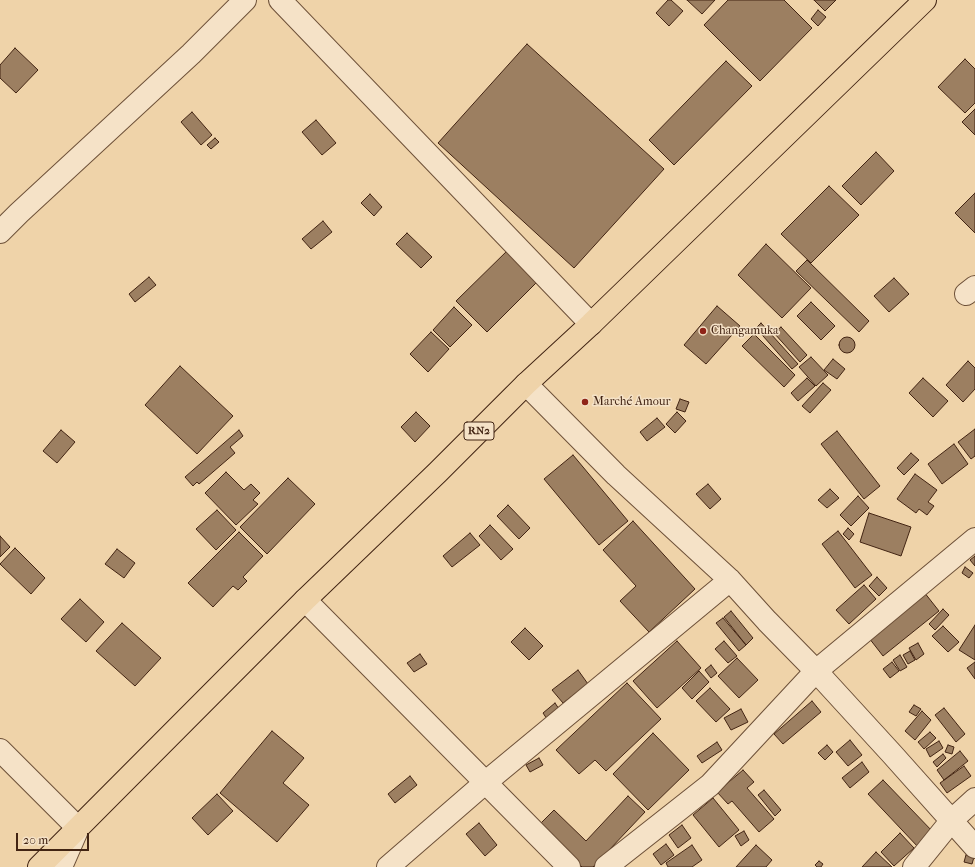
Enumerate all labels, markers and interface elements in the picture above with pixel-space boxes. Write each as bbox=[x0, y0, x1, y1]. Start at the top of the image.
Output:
place label: Changamuka bbox=[711, 324, 779, 338]
marker: Changamuka bbox=[698, 326, 708, 336]
place label: Marché Amour bbox=[593, 395, 671, 409]
marker: Marché Amour bbox=[580, 397, 590, 407]
road number: RN2 bbox=[464, 422, 494, 440]
scale bar bbox=[18, 825, 91, 851]
text: 20 m bbox=[23, 833, 48, 847]

